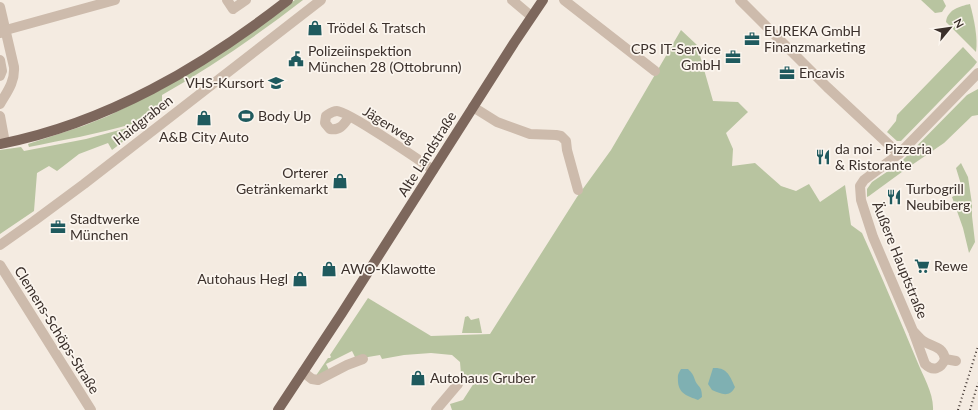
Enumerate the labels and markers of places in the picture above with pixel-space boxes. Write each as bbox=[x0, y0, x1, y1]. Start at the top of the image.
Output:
shop icon: Trödel & Tratsch bbox=[306, 19, 324, 37]
place label: Trödel & Tratsch bbox=[327, 19, 426, 36]
place label: EUREKA GmbH Finanzmarketing bbox=[764, 22, 866, 55]
office icon: EUREKA GmbH Finanzmarketing bbox=[743, 30, 761, 48]
place label: CPS IT-Service GmbH bbox=[631, 40, 721, 73]
place label: Polizeiinspektion München 28 (Ottobrunn) bbox=[308, 42, 462, 75]
office icon: CPS IT-Service GmbH bbox=[724, 48, 742, 66]
public building icon: Polizeiinspektion München 28 (Ottobrunn) bbox=[287, 50, 305, 68]
office icon: Encavis bbox=[778, 64, 796, 82]
place label: Encavis bbox=[799, 64, 845, 81]
place label: VHS-Kursort bbox=[185, 74, 264, 91]
school or university icon: VHS-Kursort bbox=[267, 74, 285, 92]
sports icon: Body Up bbox=[237, 107, 255, 125]
place label: Body Up bbox=[258, 107, 311, 124]
shop icon: A&B City Auto bbox=[195, 109, 213, 127]
place label: A&B City Auto bbox=[159, 128, 249, 145]
place label: da noi - Pizzeria & Ristorante bbox=[835, 140, 932, 173]
restaurant icon: da noi - Pizzeria & Ristorante bbox=[814, 148, 832, 166]
place label: Orterer Getränkemarkt bbox=[236, 164, 328, 197]
shop icon: Orterer Getränkemarkt bbox=[331, 172, 349, 190]
place label: Turbogrill Neubiberg bbox=[906, 180, 970, 213]
restaurant icon: Turbogrill Neubiberg bbox=[885, 188, 903, 206]
place label: Stadtwerke München bbox=[70, 210, 140, 243]
office icon: Stadtwerke München bbox=[49, 218, 67, 236]
supermarket icon: Rewe bbox=[913, 257, 931, 275]
place label: Rewe bbox=[934, 257, 968, 274]
shop icon: AWO-Klawotte bbox=[320, 260, 338, 278]
place label: AWO-Klawotte bbox=[341, 260, 436, 277]
place label: Autohaus Hegl bbox=[197, 270, 288, 287]
shop icon: Autohaus Hegl bbox=[291, 270, 309, 288]
shop icon: Autohaus Gruber bbox=[409, 369, 427, 387]
place label: Autohaus Gruber bbox=[430, 369, 536, 386]

